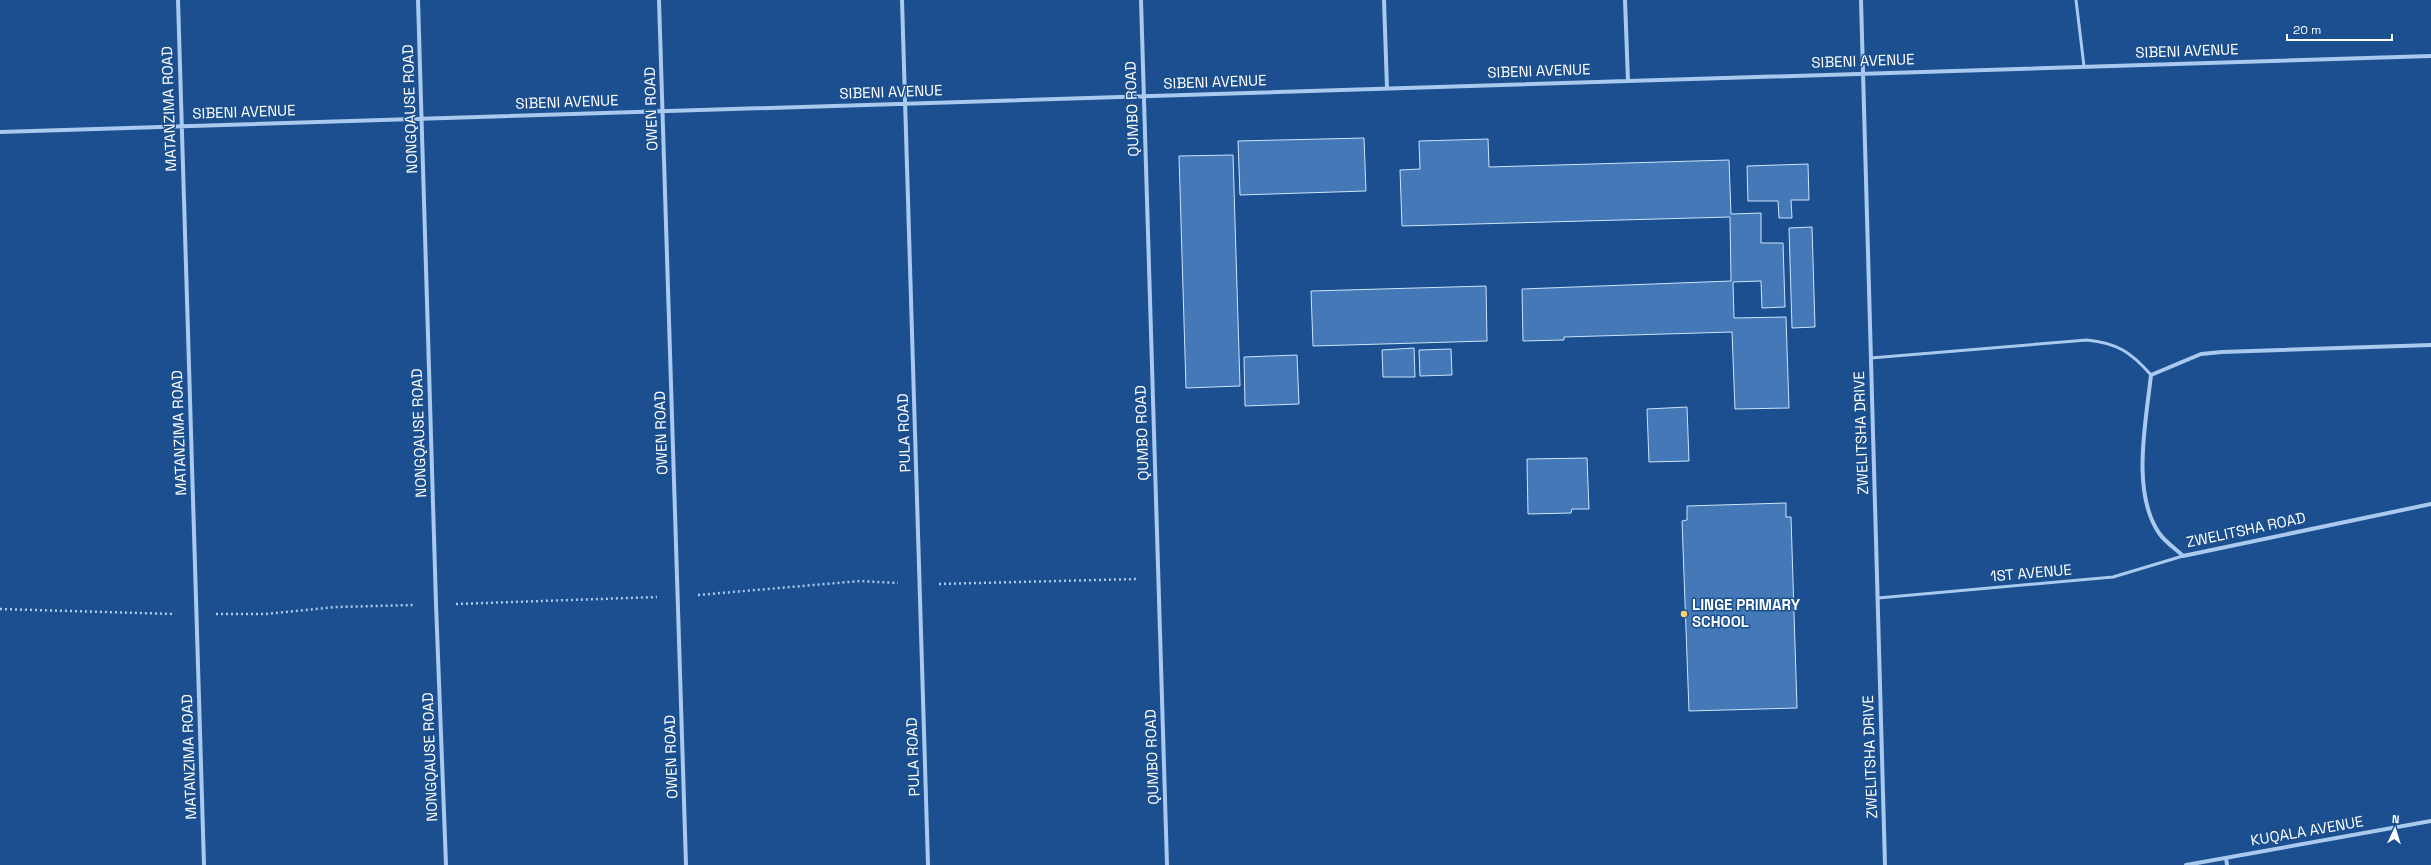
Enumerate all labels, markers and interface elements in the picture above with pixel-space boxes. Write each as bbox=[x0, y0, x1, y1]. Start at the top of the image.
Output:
scale bar bbox=[2287, 16, 2392, 42]
text: 20 m bbox=[2293, 22, 2321, 38]
street label: SIBENI AVENUE bbox=[2135, 39, 2239, 62]
street label: NONGQAUSE ROAD bbox=[398, 44, 421, 174]
street label: MATANZIMA ROAD bbox=[157, 46, 180, 172]
street label: SIBENI AVENUE bbox=[1811, 49, 1915, 72]
street label: SIBENI AVENUE bbox=[1487, 59, 1591, 82]
street label: QUMBO ROAD bbox=[1120, 61, 1143, 157]
street label: OWEN ROAD bbox=[640, 67, 661, 151]
street label: SIBENI AVENUE bbox=[1163, 70, 1267, 93]
street label: SIBENI AVENUE bbox=[839, 80, 943, 103]
street label: SIBENI AVENUE bbox=[515, 90, 619, 113]
street label: SIBENI AVENUE bbox=[192, 100, 296, 123]
street label: NONGQAUSE ROAD bbox=[407, 368, 430, 498]
street label: MATANZIMA ROAD bbox=[167, 370, 190, 496]
street label: ZWELITSHA DRIVE bbox=[1849, 371, 1872, 495]
street label: QUMBO ROAD bbox=[1130, 385, 1153, 481]
street label: OWEN ROAD bbox=[650, 391, 671, 475]
street label: PULA ROAD bbox=[893, 393, 914, 473]
street label: ZWELITSHA ROAD bbox=[2184, 508, 2307, 551]
street label: 1ST AVENUE bbox=[1989, 559, 2073, 586]
place label: LINGE PRIMARY SCHOOL bbox=[1692, 595, 1801, 631]
marker: LINGE PRIMARY SCHOOL bbox=[1679, 609, 1689, 619]
street label: NONGQAUSE ROAD bbox=[418, 692, 441, 822]
street label: MATANZIMA ROAD bbox=[177, 694, 200, 820]
street label: ZWELITSHA DRIVE bbox=[1858, 695, 1881, 819]
street label: QUMBO ROAD bbox=[1140, 709, 1163, 805]
street label: OWEN ROAD bbox=[660, 715, 681, 799]
street label: PULA ROAD bbox=[902, 717, 923, 797]
north arrow bbox=[2375, 809, 2415, 849]
street label: KUQALA AVENUE bbox=[2249, 811, 2365, 850]
text: N bbox=[2392, 812, 2400, 826]

